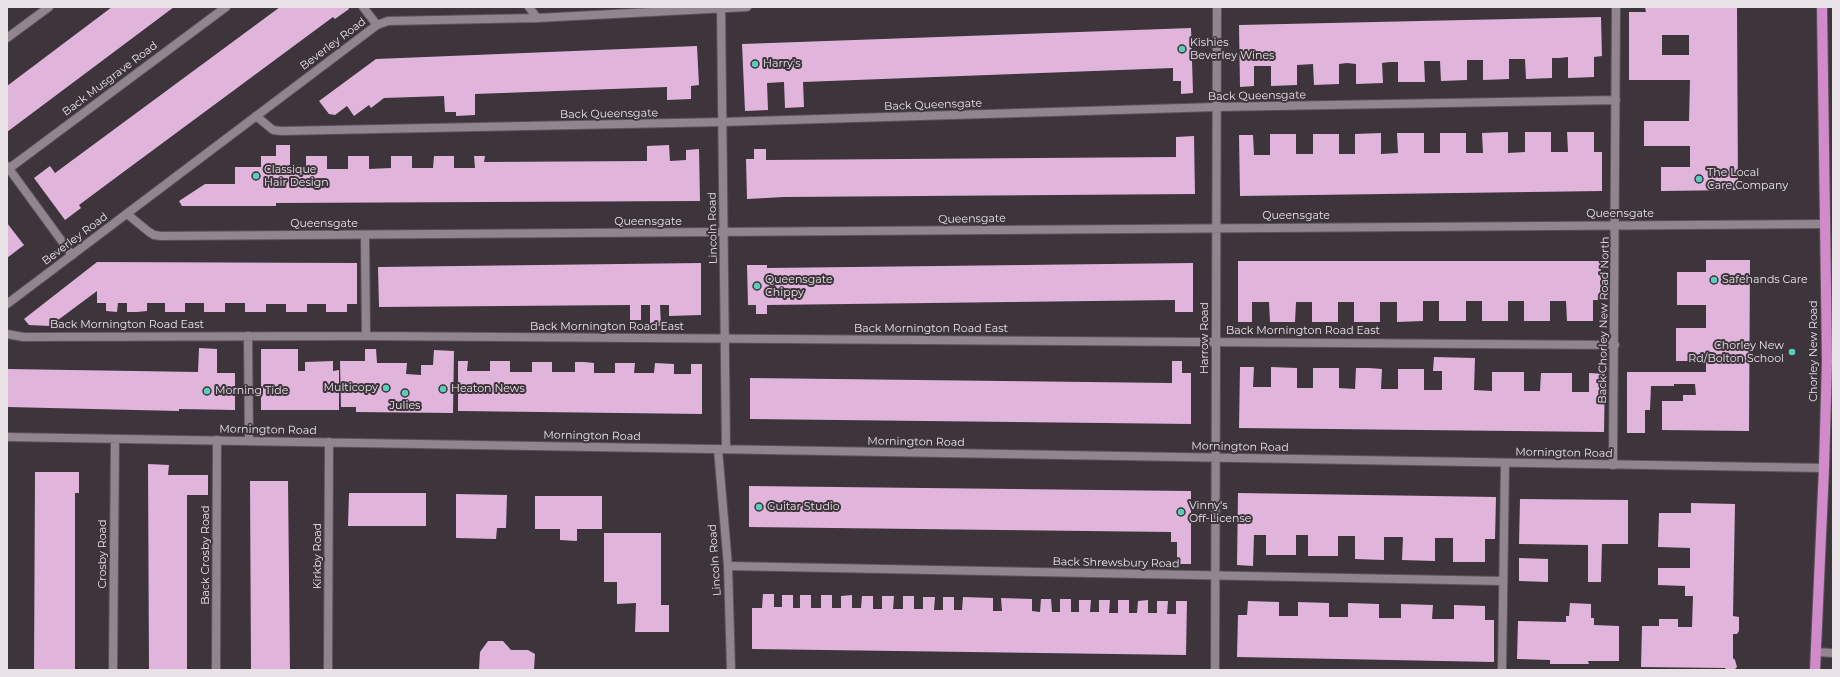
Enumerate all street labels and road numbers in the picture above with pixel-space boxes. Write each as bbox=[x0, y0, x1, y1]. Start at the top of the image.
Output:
street label: Beverley Road bbox=[298, 15, 368, 73]
street label: Back Musgrave Road bbox=[60, 39, 160, 119]
street label: Back Queensgate bbox=[1208, 89, 1306, 103]
street label: Back Queensgate bbox=[884, 97, 982, 113]
street label: Back Queensgate bbox=[560, 107, 658, 121]
street label: Lincoln Road bbox=[706, 192, 720, 264]
street label: Queensgate bbox=[1586, 207, 1654, 221]
street label: Queensgate bbox=[1262, 209, 1330, 223]
street label: Beverley Road bbox=[40, 210, 110, 268]
street label: Queensgate bbox=[938, 212, 1006, 226]
street label: Queensgate bbox=[614, 215, 682, 229]
street label: Queensgate bbox=[290, 217, 358, 231]
street label: Back Chorley New Road North bbox=[1596, 236, 1612, 404]
street label: Chorley New Road bbox=[1807, 300, 1821, 402]
street label: Harrow Road bbox=[1198, 302, 1212, 374]
street label: Back Mornington Road East bbox=[50, 318, 204, 332]
street label: Back Mornington Road East bbox=[530, 320, 684, 334]
street label: Back Mornington Road East bbox=[854, 322, 1008, 336]
street label: Back Mornington Road East bbox=[1226, 324, 1380, 338]
street label: Mornington Road bbox=[219, 423, 317, 437]
street label: Mornington Road bbox=[543, 429, 641, 443]
street label: Mornington Road bbox=[867, 435, 965, 449]
street label: Mornington Road bbox=[1191, 440, 1289, 454]
street label: Mornington Road bbox=[1515, 446, 1613, 460]
street label: Back Crosby Road bbox=[199, 505, 213, 605]
street label: Crosby Road bbox=[96, 519, 110, 589]
street label: Kirkby Road bbox=[311, 523, 325, 589]
street label: Lincoln Road bbox=[706, 524, 724, 596]
street label: Back Shrewsbury Road bbox=[1052, 555, 1180, 571]

